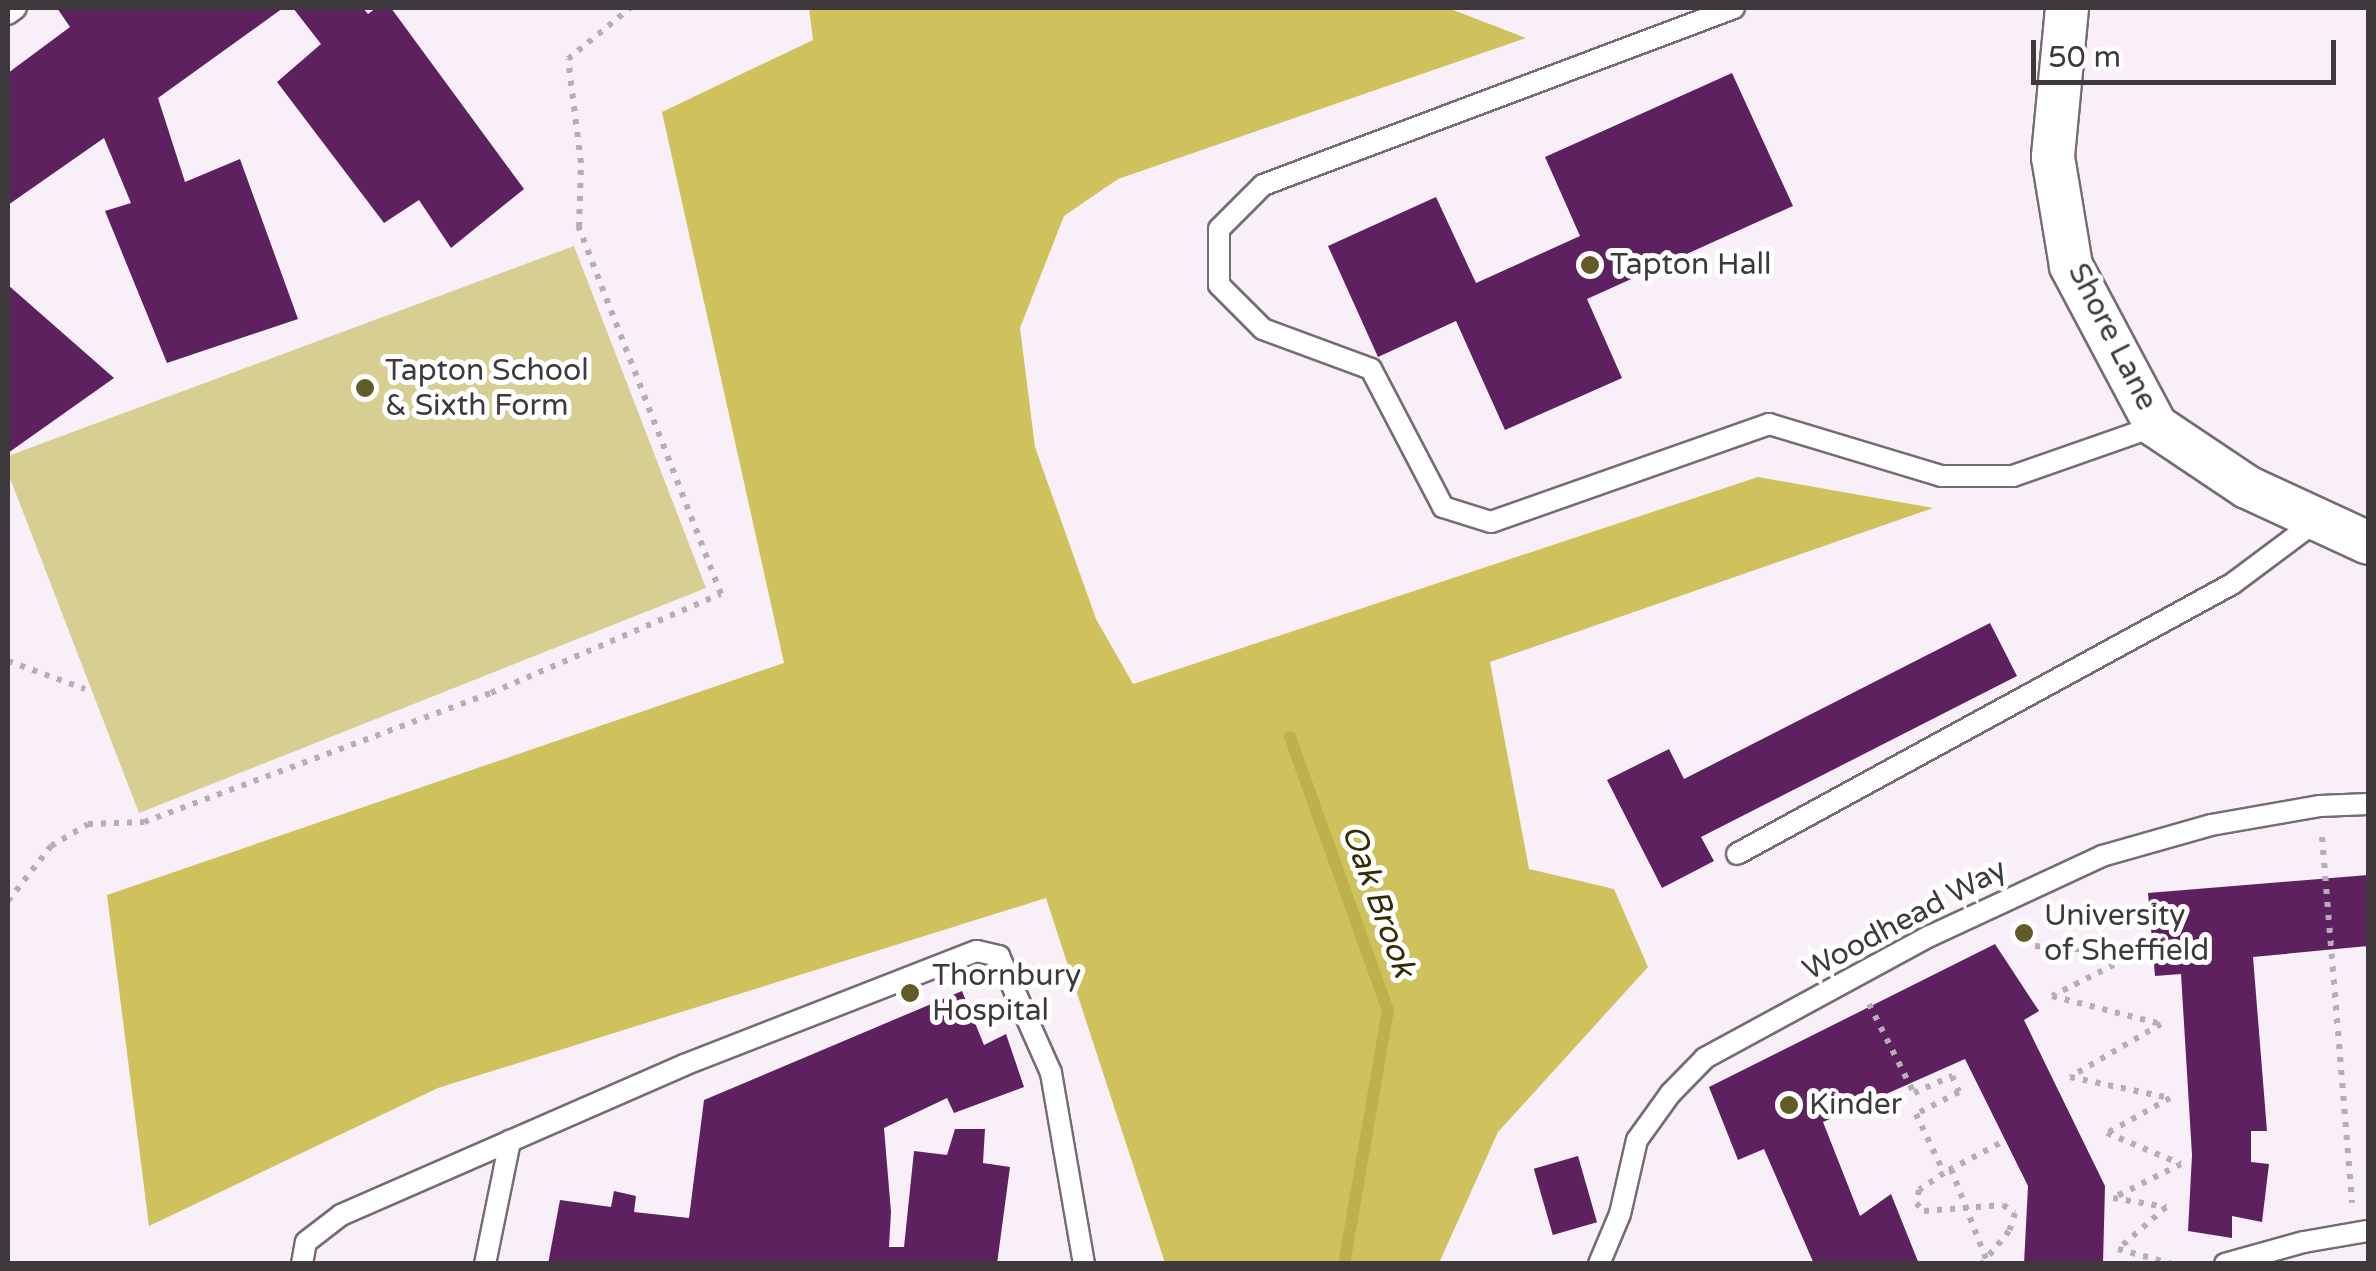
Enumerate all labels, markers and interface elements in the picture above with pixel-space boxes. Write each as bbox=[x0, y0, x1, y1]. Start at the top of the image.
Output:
scale bar bbox=[2036, 20, 2341, 82]
text: 50 m bbox=[2048, 39, 2121, 76]
place label: Tapton Hall bbox=[1610, 247, 1772, 283]
marker: Tapton Hall bbox=[1579, 254, 1601, 276]
street label: Shore Lane bbox=[2060, 258, 2164, 416]
place label: Tapton School & Sixth Form bbox=[385, 353, 589, 424]
marker: Tapton School & Sixth Form bbox=[354, 377, 376, 399]
water label: Oak Brook bbox=[1333, 819, 1423, 983]
street label: Woodhead Way bbox=[1797, 851, 2013, 989]
place label: University of Sheffield bbox=[2044, 898, 2209, 968]
marker: University of Sheffield bbox=[2013, 922, 2035, 944]
place label: Thornbury Hospital bbox=[932, 958, 1081, 1028]
marker: Thornbury Hospital bbox=[897, 980, 923, 1006]
place label: Kinder bbox=[1809, 1087, 1902, 1123]
marker: Kinder bbox=[1778, 1094, 1800, 1116]

